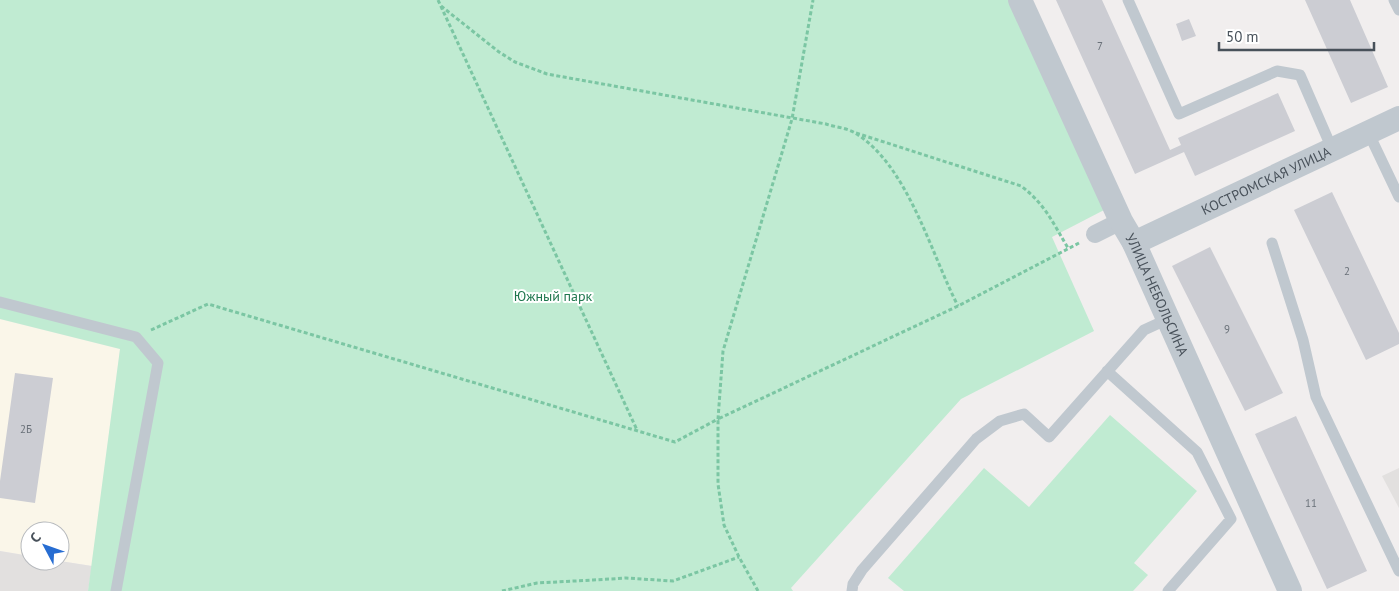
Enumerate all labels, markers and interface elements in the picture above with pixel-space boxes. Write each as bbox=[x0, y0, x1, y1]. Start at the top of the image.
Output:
scale bar bbox=[1219, 20, 1374, 52]
text: 50 m bbox=[1226, 27, 1259, 46]
house number: 7 bbox=[1097, 39, 1103, 53]
street label: КОСТРОМСКАЯ УЛИЦА bbox=[1198, 142, 1334, 219]
street label: УЛИЦА НЕБОЛЬСИНА bbox=[1121, 230, 1193, 359]
house number: 2 bbox=[1344, 264, 1350, 278]
park label: Южный парк bbox=[514, 287, 593, 305]
house number: 9 bbox=[1224, 322, 1230, 336]
house number: 2Б bbox=[20, 422, 32, 436]
house number: 11 bbox=[1305, 496, 1317, 510]
north arrow bbox=[20, 521, 70, 571]
text: С bbox=[26, 528, 45, 546]

